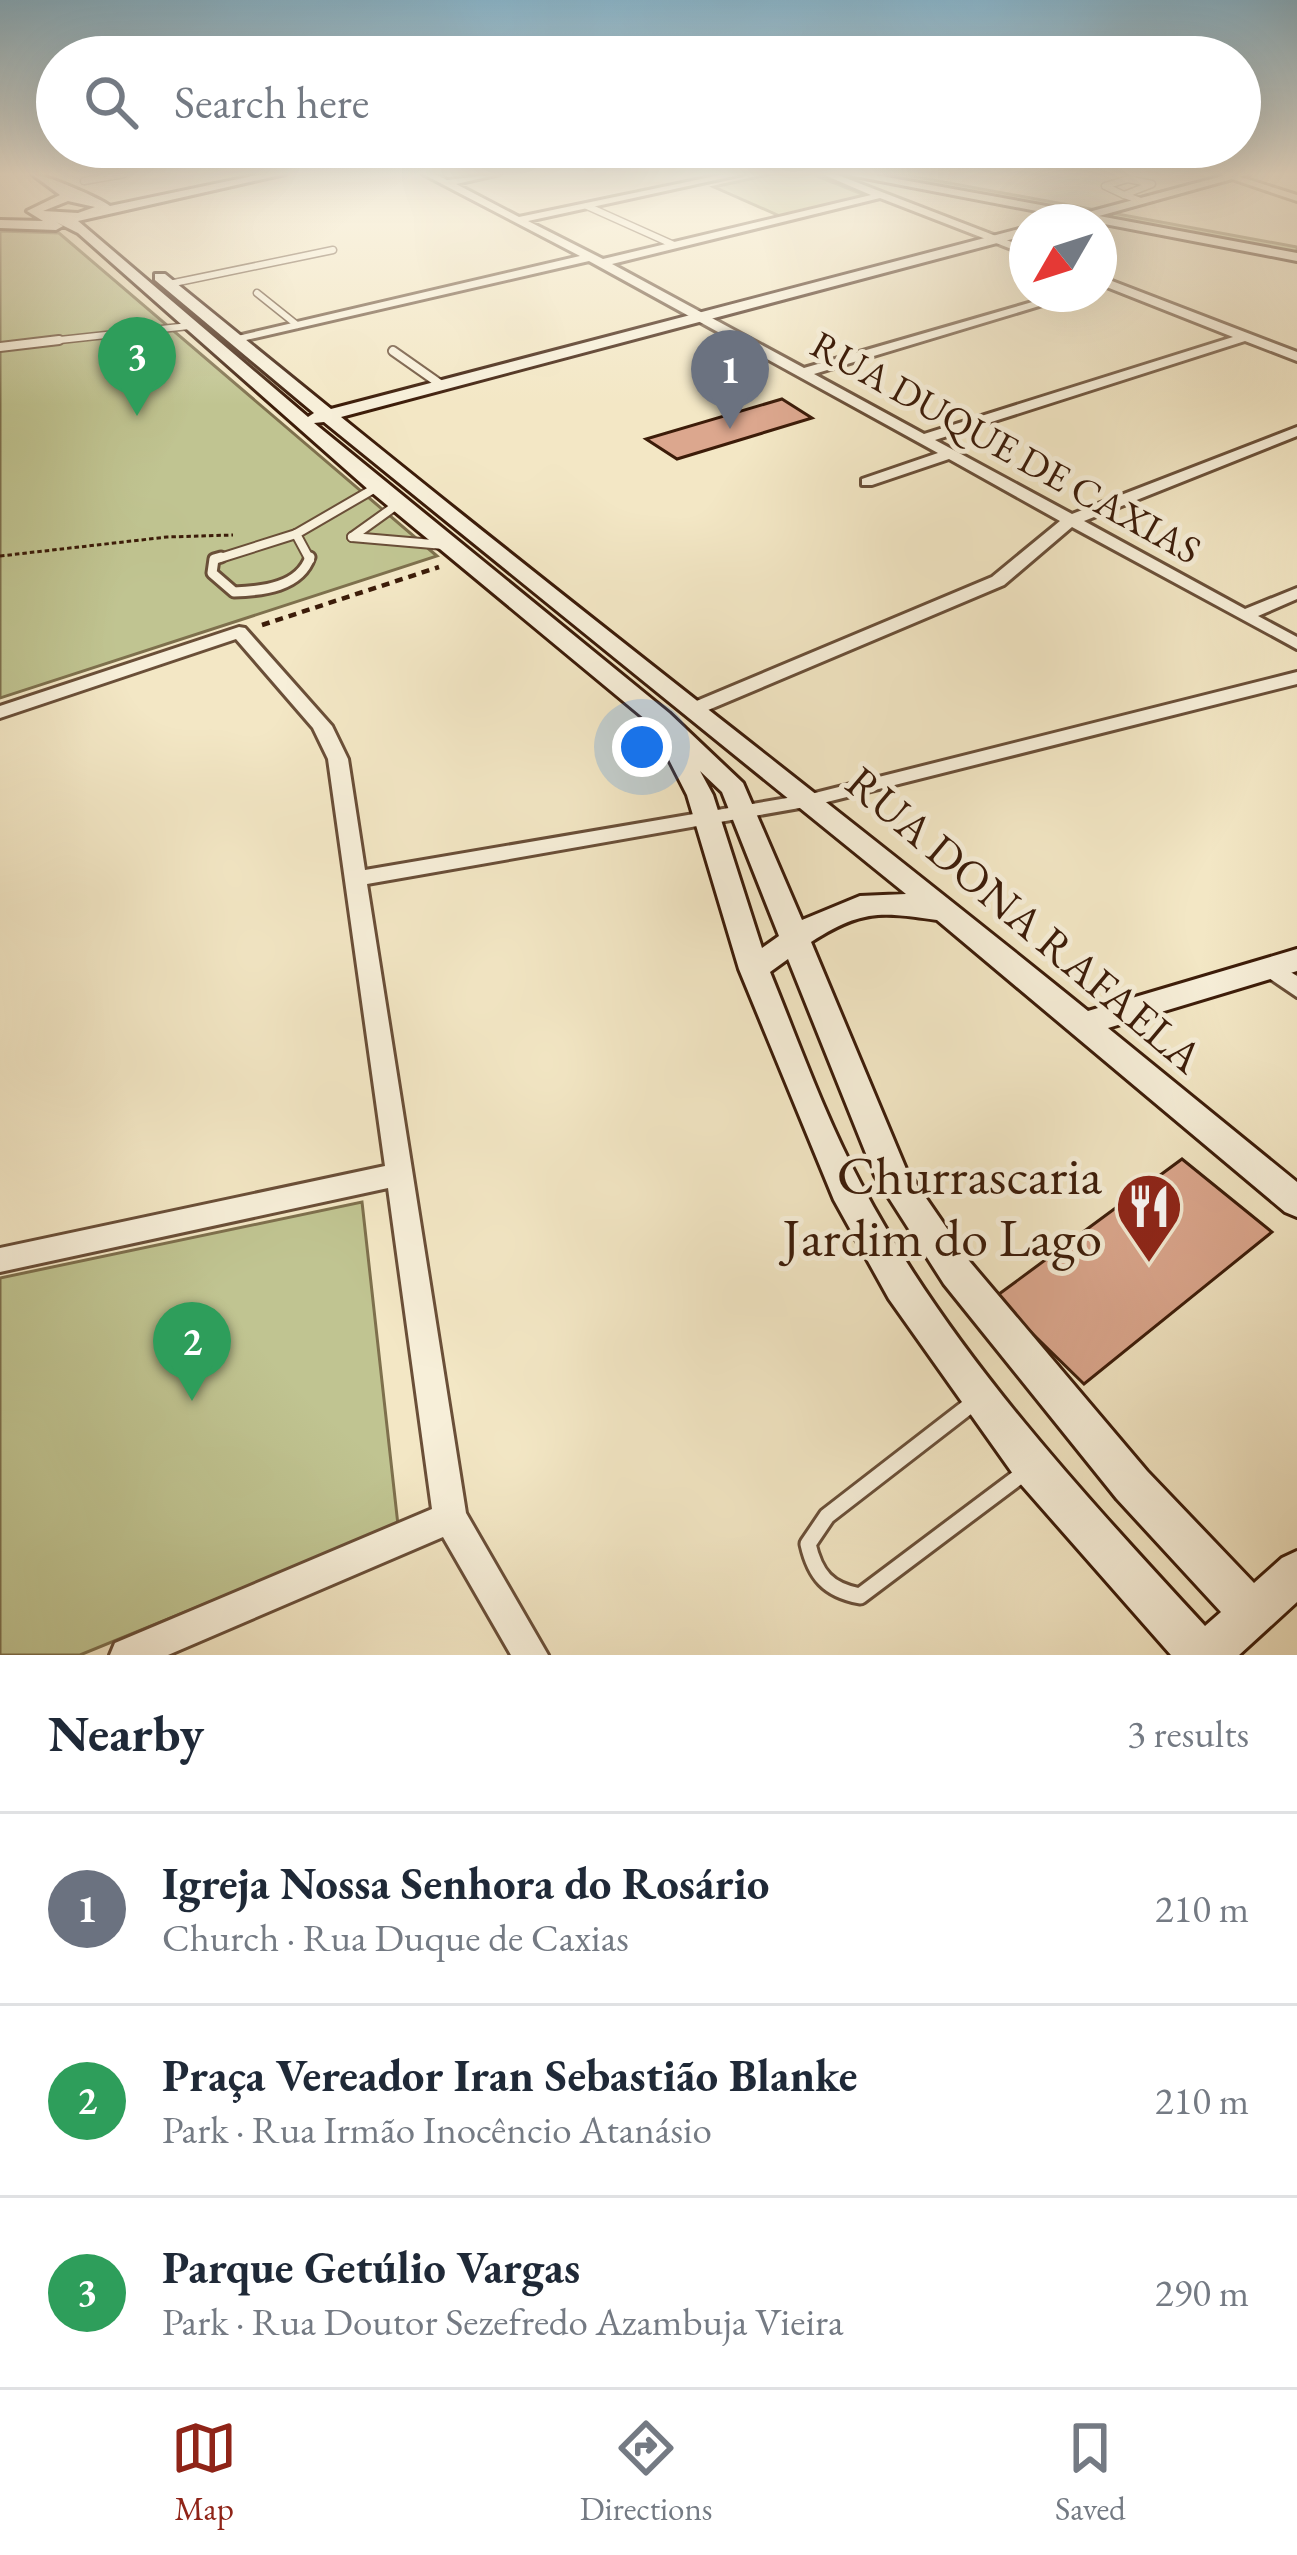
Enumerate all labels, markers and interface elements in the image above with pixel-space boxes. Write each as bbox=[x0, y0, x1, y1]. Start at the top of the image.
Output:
search box bbox=[36, 36, 1261, 168]
icon: search bbox=[78, 69, 144, 135]
text: Search here bbox=[174, 73, 369, 131]
north arrow bbox=[1009, 204, 1117, 312]
pin: 3 bbox=[98, 317, 176, 416]
street label: RUA DUQUE DE CAXIAS bbox=[802, 319, 1210, 575]
pin: 1 bbox=[691, 330, 769, 429]
your location bbox=[612, 717, 672, 777]
street label: RUA DONA RAFAELA bbox=[835, 753, 1216, 1086]
place label: Churrascaria Jardim do Lago bbox=[779, 1140, 1102, 1272]
restaurant icon: Churrascaria Jardim do Lago bbox=[1114, 1171, 1184, 1265]
pin: 2 bbox=[153, 1302, 231, 1401]
text: Nearby bbox=[48, 1700, 204, 1766]
text: 3 results bbox=[1127, 1708, 1249, 1759]
text: Igreja Nossa Senhora do Rosário bbox=[162, 1854, 769, 1912]
text: 1 bbox=[77, 1883, 97, 1934]
text: 210 m bbox=[1155, 1883, 1249, 1934]
text: Church · Rua Duque de Caxias bbox=[162, 1912, 629, 1963]
text: Praça Vereador Iran Sebastião Blanke bbox=[162, 2046, 858, 2104]
text: 2 bbox=[77, 2075, 97, 2126]
text: 210 m bbox=[1155, 2075, 1249, 2126]
text: Park · Rua Irmão Inocêncio Atanásio bbox=[162, 2104, 712, 2155]
text: Parque Getúlio Vargas bbox=[162, 2238, 580, 2296]
text: 3 bbox=[77, 2267, 97, 2318]
text: 290 m bbox=[1155, 2267, 1249, 2318]
text: Park · Rua Doutor Sezefredo Azambuja Vieira bbox=[162, 2296, 844, 2347]
tab: Map bbox=[171, 2415, 237, 2530]
tab: Directions bbox=[580, 2415, 713, 2530]
tab: Saved bbox=[1055, 2415, 1126, 2530]

